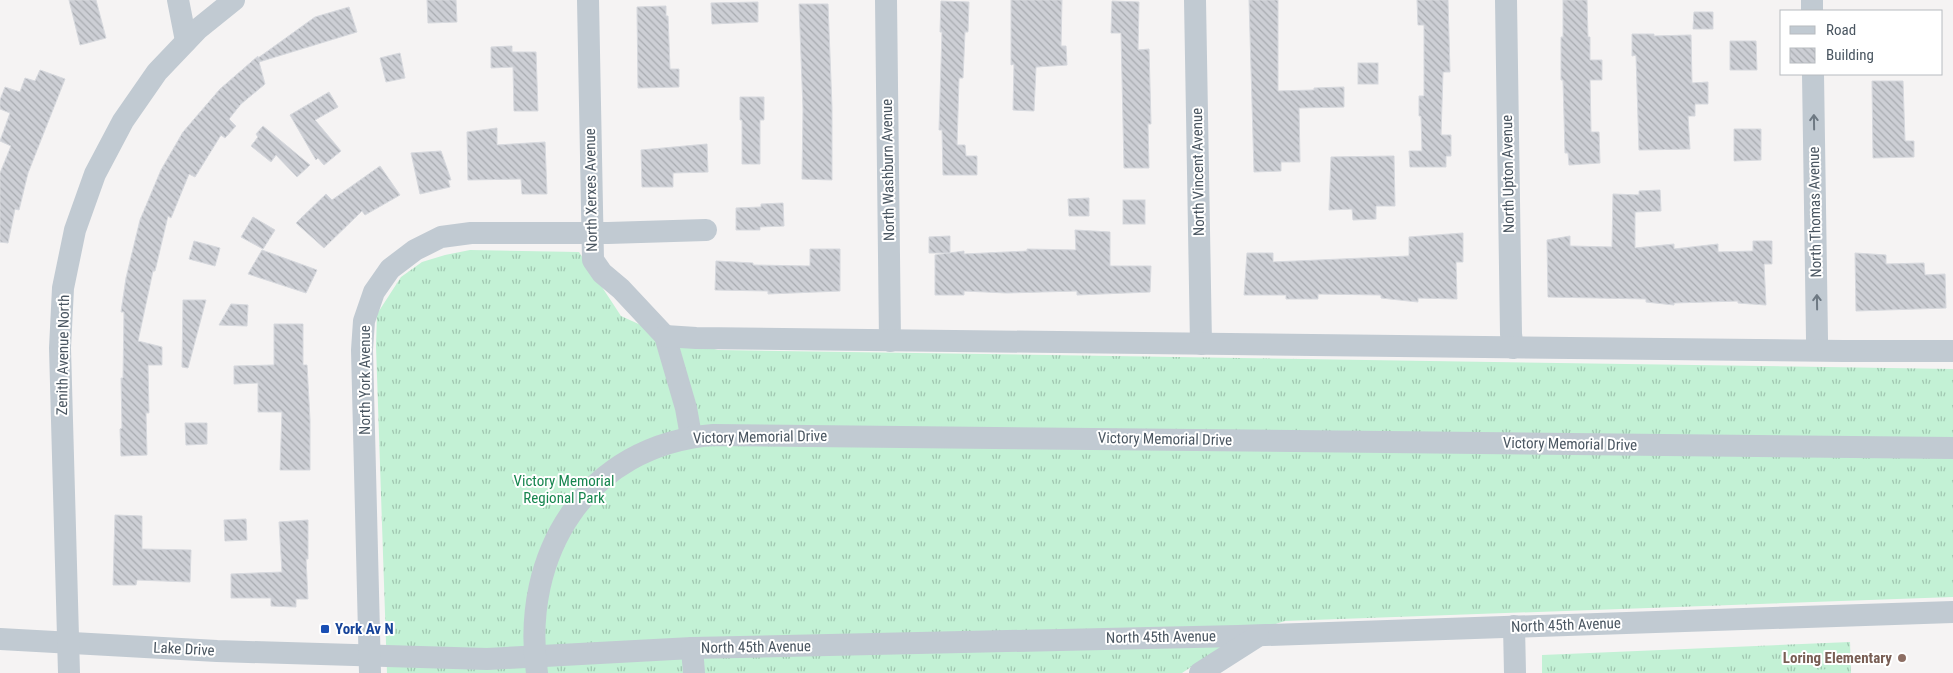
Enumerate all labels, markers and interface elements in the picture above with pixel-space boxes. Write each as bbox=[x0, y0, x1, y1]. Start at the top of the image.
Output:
legend bbox=[1780, 10, 1943, 75]
text: Road bbox=[1826, 21, 1856, 39]
text: Building bbox=[1826, 46, 1874, 64]
street label: North Washburn Avenue bbox=[878, 99, 898, 241]
street label: North Vincent Avenue bbox=[1188, 108, 1208, 236]
one-way arrow bbox=[1809, 114, 1819, 130]
street label: North Upton Avenue bbox=[1498, 115, 1518, 233]
street label: North Xerxes Avenue bbox=[581, 128, 601, 252]
street label: North Thomas Avenue bbox=[1805, 146, 1825, 278]
one-way arrow bbox=[1812, 294, 1822, 310]
street label: Zenith Avenue North bbox=[53, 295, 73, 415]
street label: North York Avenue bbox=[356, 325, 374, 435]
street label: Victory Memorial Drive bbox=[693, 427, 827, 447]
street label: Victory Memorial Drive bbox=[1098, 429, 1232, 449]
street label: Victory Memorial Drive bbox=[1503, 434, 1637, 454]
park label: Victory Memorial Regional Park bbox=[514, 472, 614, 507]
street label: North 45th Avenue bbox=[1511, 614, 1621, 636]
place label: York Av N bbox=[335, 620, 394, 638]
marker: York Av N bbox=[319, 623, 331, 635]
street label: North 45th Avenue bbox=[1106, 627, 1216, 647]
street label: North 45th Avenue bbox=[701, 637, 811, 657]
street label: Lake Drive bbox=[153, 638, 215, 660]
place label: Loring Elementary bbox=[1783, 649, 1892, 667]
marker: Loring Elementary bbox=[1896, 652, 1908, 664]

